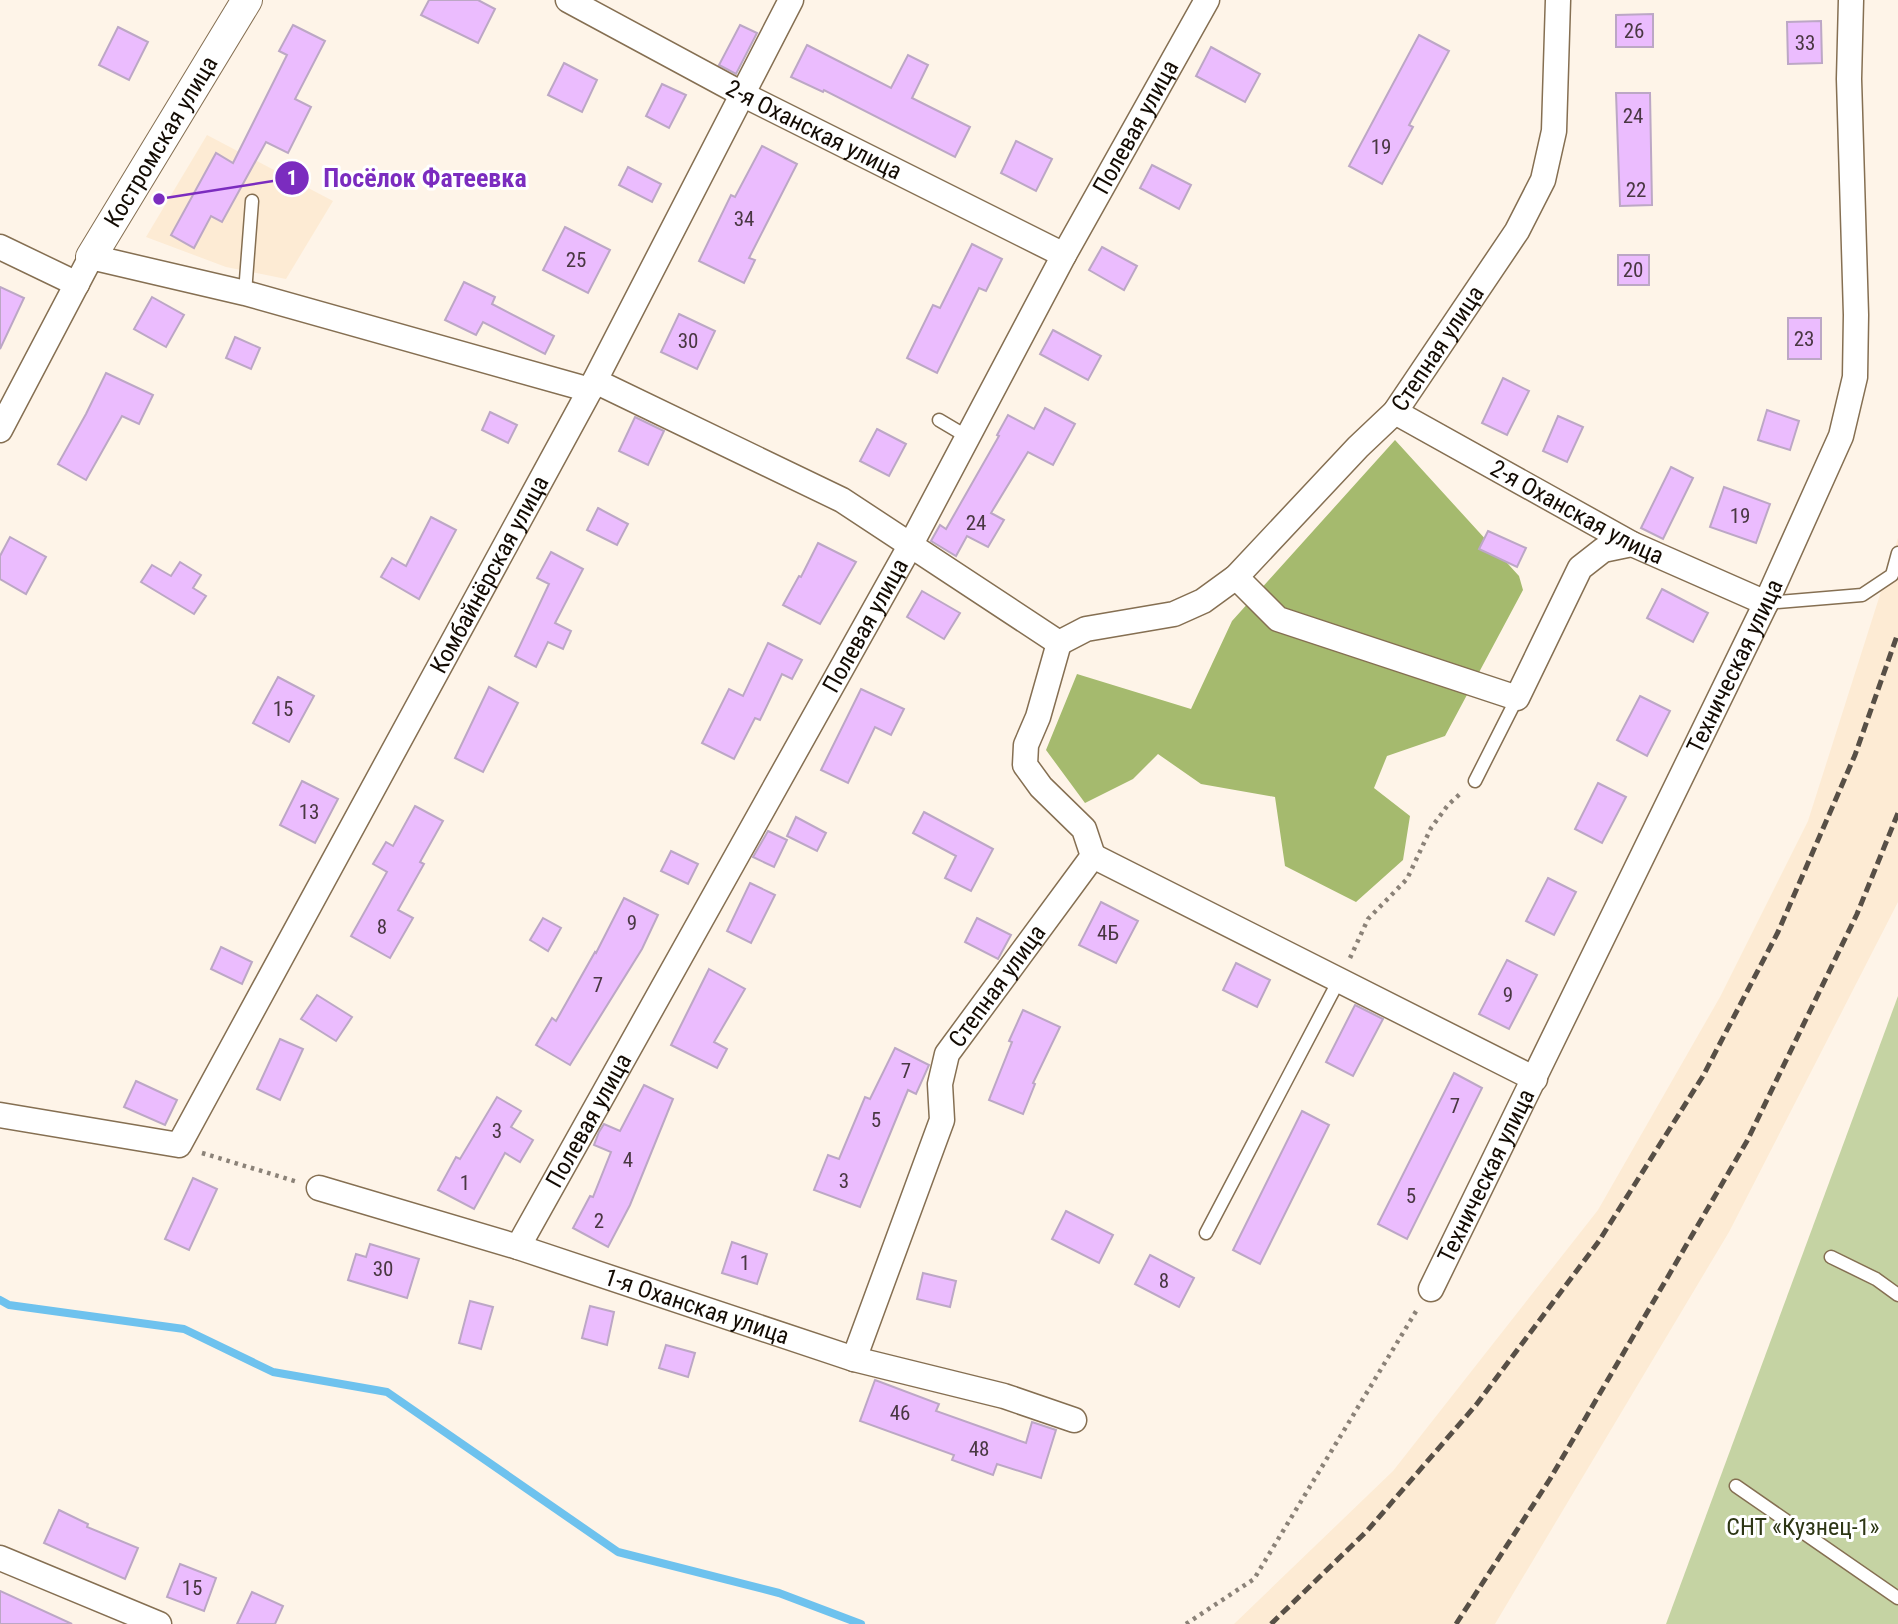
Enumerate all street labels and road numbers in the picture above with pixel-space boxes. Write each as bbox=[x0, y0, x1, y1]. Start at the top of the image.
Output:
street label: Костромская улица bbox=[98, 51, 224, 232]
street label: Полевая улица bbox=[1087, 55, 1184, 199]
street label: 2-я Оханская улица bbox=[721, 74, 906, 186]
street label: Степная улица bbox=[1386, 281, 1490, 417]
street label: 2-я Оханская улица bbox=[1486, 454, 1668, 570]
street label: Комбайнёрская улица bbox=[424, 471, 555, 678]
street label: Полевая улица bbox=[817, 554, 914, 697]
street label: Техническая улица bbox=[1681, 575, 1789, 758]
street label: Степная улица bbox=[943, 919, 1051, 1053]
street label: Полевая улица bbox=[540, 1049, 637, 1192]
street label: Техническая улица bbox=[1432, 1084, 1540, 1267]
street label: 1-я Оханская улица bbox=[601, 1263, 793, 1350]

